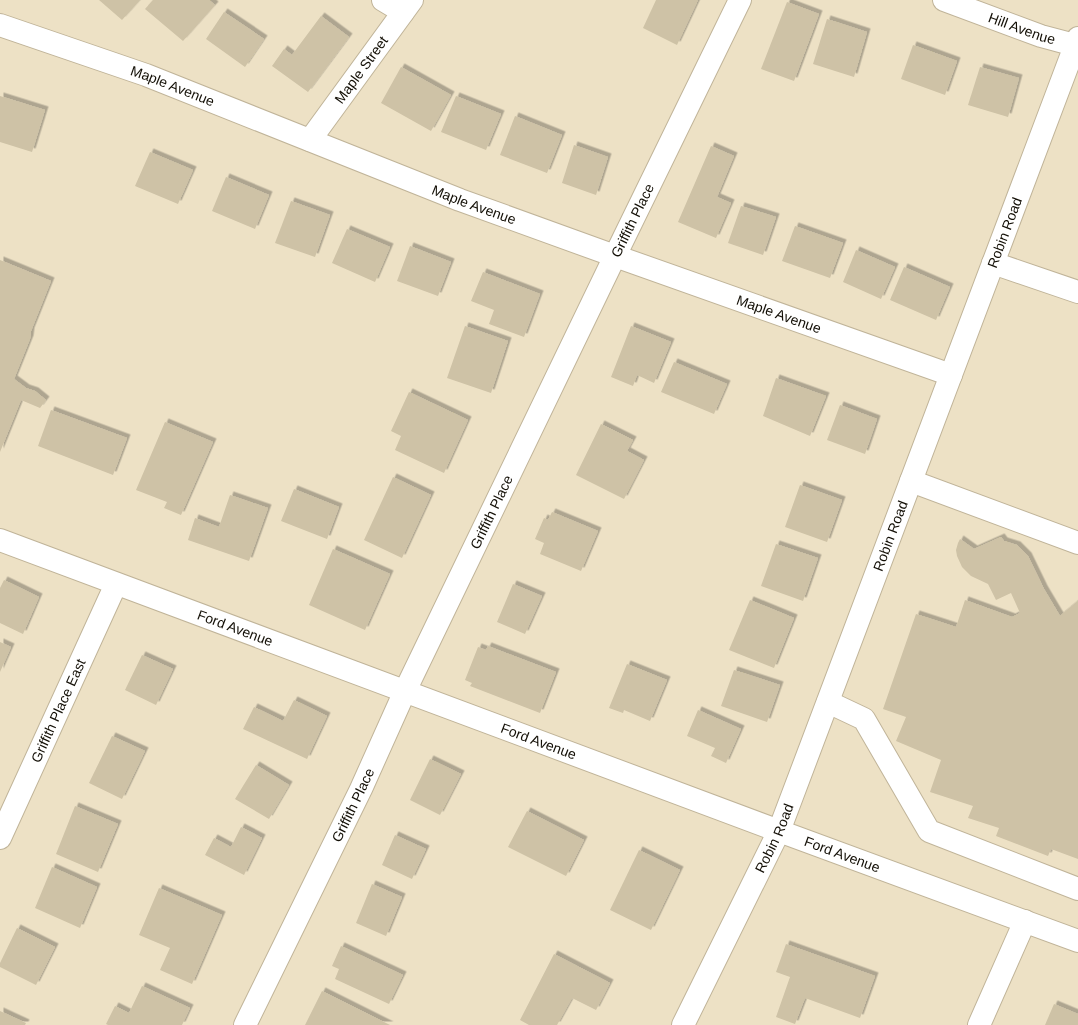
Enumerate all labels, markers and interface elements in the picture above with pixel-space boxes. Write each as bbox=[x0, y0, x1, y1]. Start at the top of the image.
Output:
street label: Hill Avenue bbox=[986, 9, 1057, 48]
street label: Maple Street bbox=[331, 33, 391, 107]
street label: Maple Avenue bbox=[129, 62, 217, 109]
street label: Griffith Place bbox=[608, 181, 657, 260]
street label: Maple Avenue bbox=[430, 182, 518, 228]
street label: Robin Road bbox=[984, 195, 1025, 270]
street label: Maple Avenue bbox=[735, 292, 824, 336]
street label: Griffith Place bbox=[467, 472, 516, 552]
street label: Robin Road bbox=[870, 498, 911, 573]
street label: Ford Avenue bbox=[195, 606, 275, 649]
street label: Griffith Place East bbox=[28, 656, 89, 765]
street label: Ford Avenue bbox=[499, 720, 579, 763]
street label: Griffith Place bbox=[328, 765, 377, 845]
street label: Robin Road bbox=[752, 801, 797, 875]
street label: Ford Avenue bbox=[802, 833, 882, 876]

